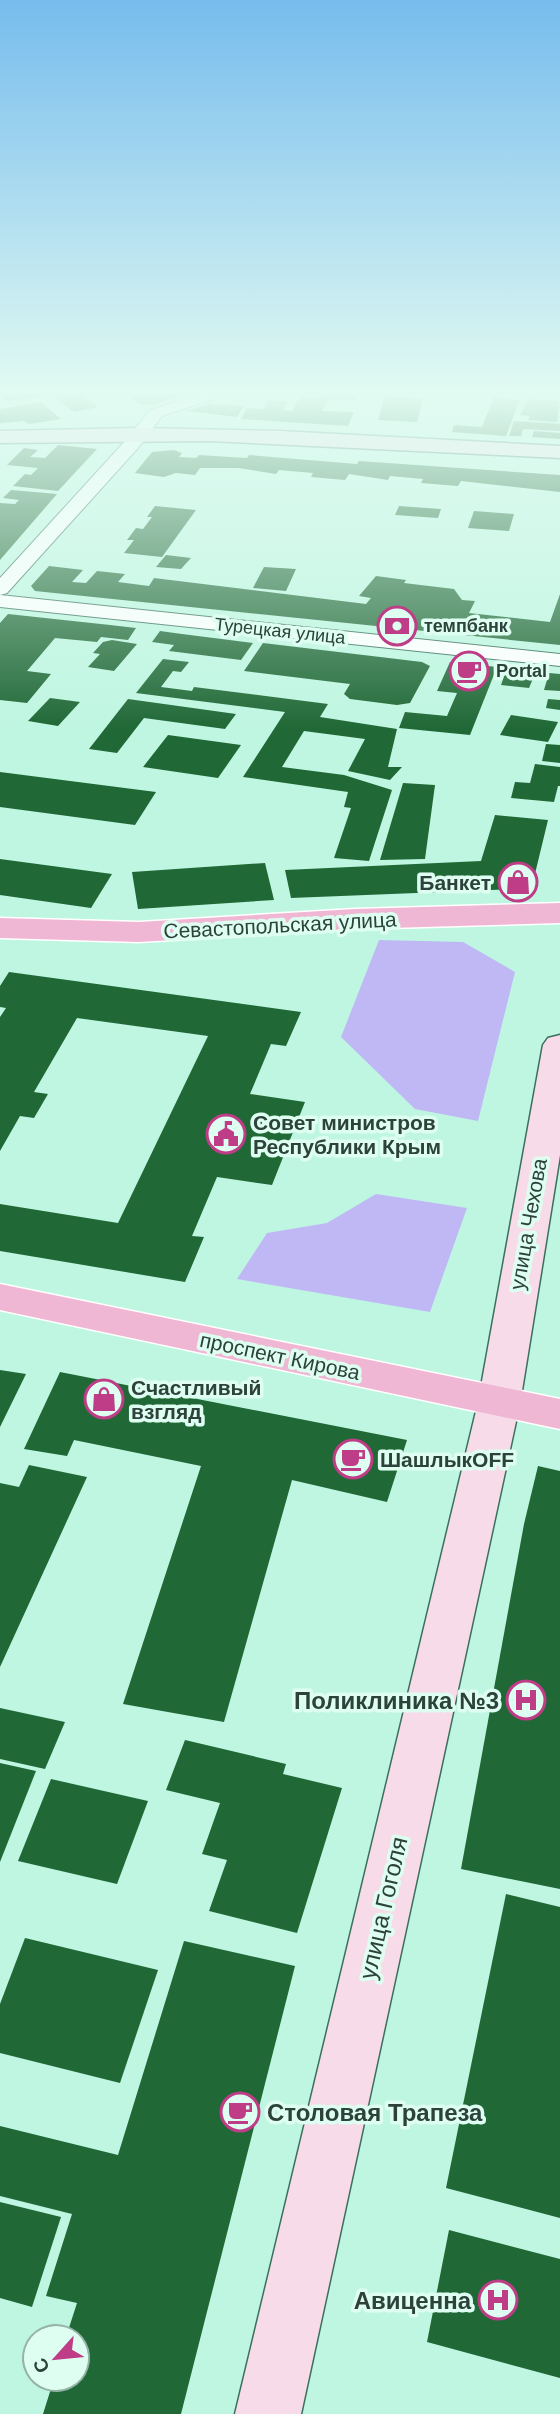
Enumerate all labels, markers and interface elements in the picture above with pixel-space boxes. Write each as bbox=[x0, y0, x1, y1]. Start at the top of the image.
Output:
bank icon: темпбанк bbox=[376, 605, 418, 647]
street label: Турецкая улица bbox=[214, 614, 347, 648]
place label: темпбанк bbox=[424, 616, 509, 636]
cafe icon: Portal bbox=[448, 650, 490, 692]
place label: Portal bbox=[496, 661, 547, 681]
shop icon: Банкет bbox=[497, 861, 539, 903]
place label: Банкет bbox=[419, 871, 491, 894]
street label: Севастопольская улица bbox=[163, 907, 398, 943]
place label: Совет министров Республики Крым bbox=[253, 1111, 441, 1158]
public building icon: Совет министров Республики Крым bbox=[205, 1113, 247, 1155]
street label: улица Чехова bbox=[505, 1156, 551, 1292]
street label: проспект Кирова bbox=[198, 1328, 362, 1384]
place label: Счастливый взгляд bbox=[131, 1376, 261, 1423]
shop icon: Счастливый взгляд bbox=[83, 1378, 125, 1420]
cafe icon: ШашлыкOFF bbox=[332, 1438, 374, 1480]
place label: ШашлыкOFF bbox=[380, 1448, 514, 1471]
hospital icon: Поликлиника №3 bbox=[505, 1679, 547, 1721]
place label: Поликлиника №3 bbox=[294, 1687, 499, 1714]
street label: улица Гоголя bbox=[353, 1834, 413, 1982]
cafe icon: Столовая Трапеза bbox=[219, 2091, 261, 2133]
place label: Столовая Трапеза bbox=[267, 2099, 483, 2126]
hospital icon: Авиценна bbox=[477, 2279, 519, 2321]
place label: Авиценна bbox=[354, 2287, 472, 2314]
north arrow bbox=[21, 2323, 91, 2393]
text: С bbox=[29, 2354, 54, 2376]

